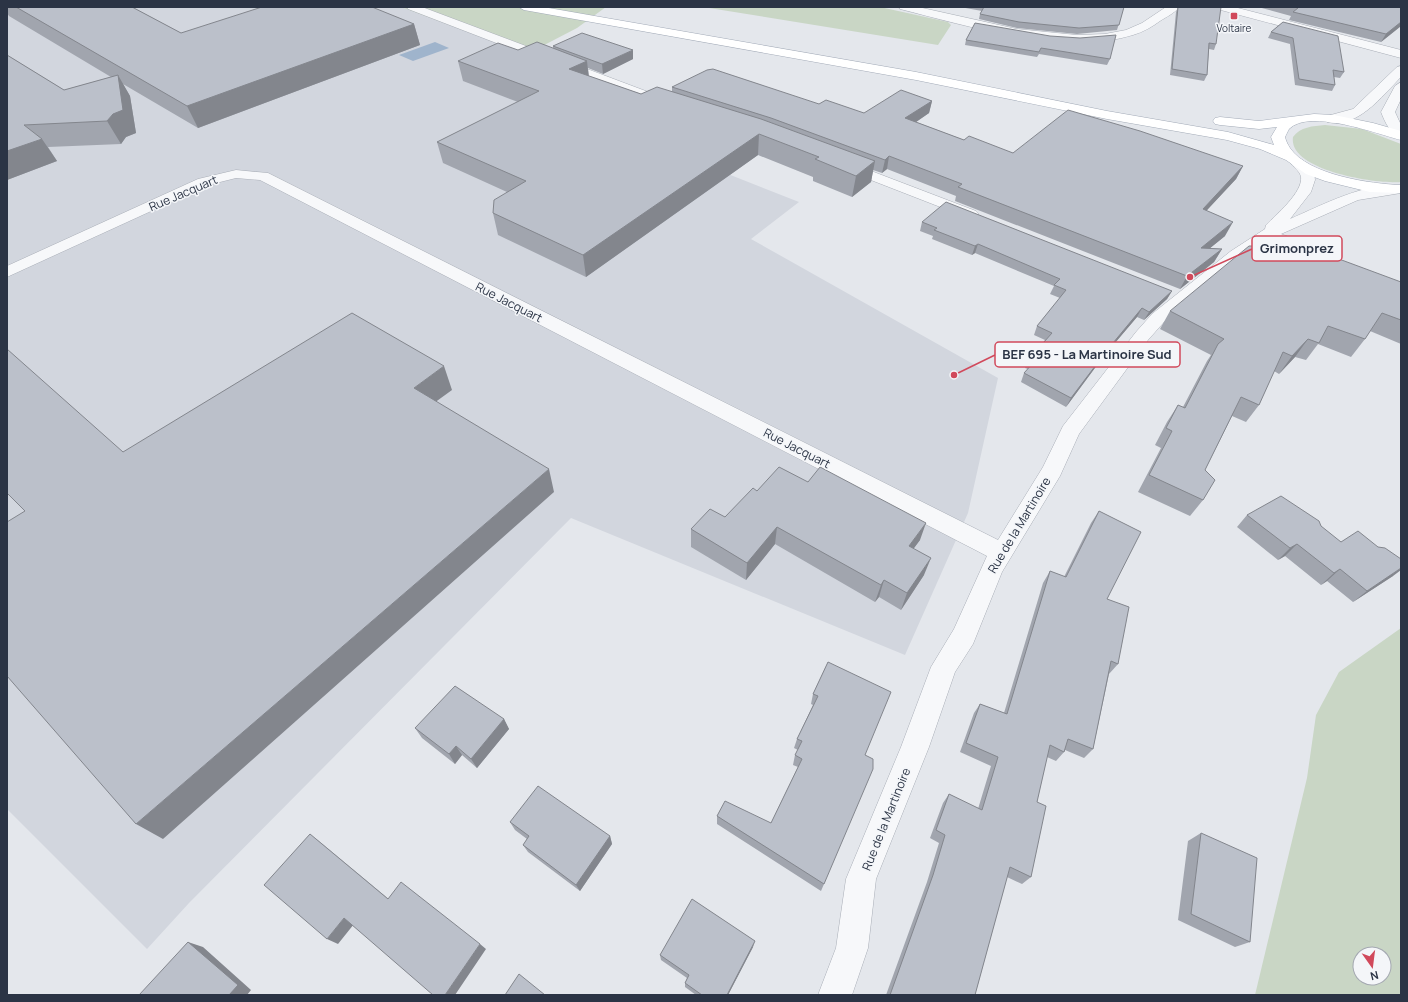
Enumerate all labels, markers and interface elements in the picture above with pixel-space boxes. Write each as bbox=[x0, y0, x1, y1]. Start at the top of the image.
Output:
marker: Voltaire bbox=[1229, 11, 1239, 21]
place label: Voltaire bbox=[1217, 21, 1252, 35]
street label: Rue Jacquart bbox=[146, 171, 220, 215]
callout: Grimonprez bbox=[1252, 236, 1342, 261]
text: Grimonprez bbox=[1260, 239, 1334, 257]
street label: Rue Jacquart bbox=[473, 278, 546, 326]
callout: BEF 695 - La Martinoire Sud bbox=[995, 342, 1180, 367]
text: BEF 695 - La Martinoire Sud bbox=[1002, 345, 1172, 363]
street label: Rue Jacquart bbox=[761, 424, 834, 472]
street label: Rue de la Martinoire bbox=[984, 474, 1054, 576]
street label: Rue de la Martinoire bbox=[858, 765, 914, 873]
north arrow bbox=[1352, 946, 1392, 986]
text: N bbox=[1369, 968, 1380, 984]

